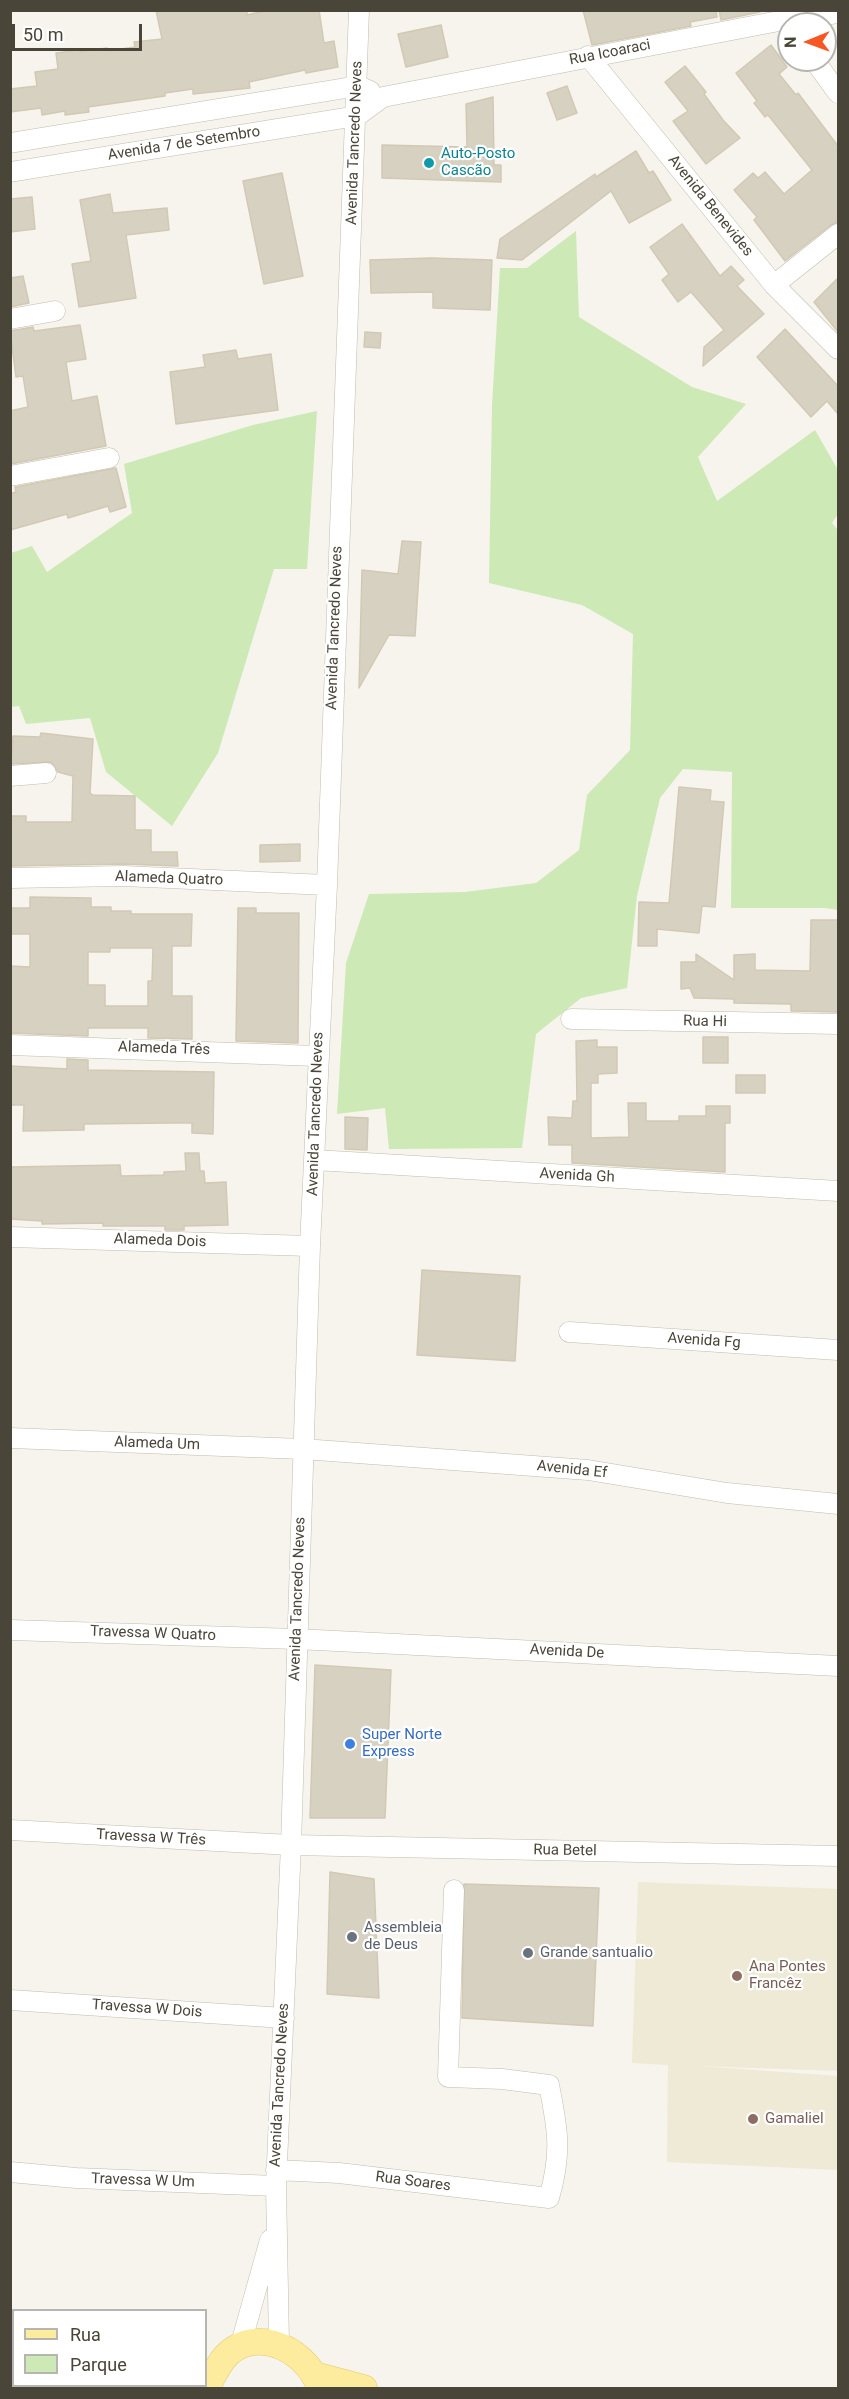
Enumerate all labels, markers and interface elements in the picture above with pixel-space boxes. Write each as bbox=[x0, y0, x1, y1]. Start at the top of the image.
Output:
scale bar bbox=[15, 12, 146, 50]
north arrow bbox=[777, 12, 837, 72]
text: 50 m bbox=[23, 24, 63, 45]
street label: Rua Icoaraci bbox=[568, 36, 652, 70]
text: N bbox=[781, 36, 800, 48]
street label: Avenida Tancredo Neves bbox=[343, 61, 367, 225]
street label: Avenida 7 de Setembro bbox=[107, 123, 261, 165]
place label: Auto-Posto Cascão bbox=[441, 145, 515, 180]
street label: Avenida Benevides bbox=[664, 152, 756, 260]
marker: Auto-Posto Cascão bbox=[422, 156, 436, 170]
street label: Avenida Tancredo Neves bbox=[323, 546, 347, 710]
street label: Alameda Quatro bbox=[115, 868, 223, 890]
street label: Rua Hi bbox=[683, 1013, 727, 1031]
street label: Avenida Tancredo Neves bbox=[304, 1032, 328, 1196]
street label: Alameda Três bbox=[118, 1038, 210, 1060]
street label: Avenida Gh bbox=[539, 1165, 615, 1187]
street label: Alameda Dois bbox=[113, 1230, 207, 1252]
street label: Avenida Fg bbox=[667, 1329, 741, 1353]
street label: Alameda Um bbox=[114, 1434, 200, 1454]
street label: Avenida Ef bbox=[536, 1457, 608, 1483]
street label: Avenida Tancredo Neves bbox=[286, 1517, 310, 1681]
street label: Travessa W Quatro bbox=[90, 1623, 216, 1645]
street label: Avenida De bbox=[529, 1641, 605, 1663]
place label: Super Norte Express bbox=[362, 1726, 442, 1761]
marker: Super Norte Express bbox=[343, 1737, 357, 1751]
street label: Travessa W Três bbox=[96, 1826, 206, 1850]
street label: Rua Betel bbox=[533, 1841, 597, 1861]
place label: Assembleia de Deus bbox=[364, 1919, 442, 1954]
marker: Assembleia de Deus bbox=[345, 1930, 359, 1944]
place label: Grande santualio bbox=[540, 1944, 653, 1962]
marker: Grande santualio bbox=[521, 1946, 535, 1960]
place label: Ana Pontes Francêz bbox=[749, 1958, 826, 1993]
marker: Ana Pontes Francêz bbox=[730, 1969, 744, 1983]
street label: Travessa W Dois bbox=[91, 1996, 203, 2022]
street label: Avenida Tancredo Neves bbox=[267, 2002, 293, 2168]
place label: Gamaliel bbox=[765, 2110, 824, 2128]
marker: Gamaliel bbox=[746, 2112, 760, 2126]
street label: Rua Soares bbox=[374, 2168, 452, 2196]
street label: Travessa W Um bbox=[91, 2170, 195, 2192]
legend bbox=[12, 2309, 207, 2387]
text: Rua bbox=[70, 2324, 101, 2345]
text: Parque bbox=[70, 2354, 127, 2375]

